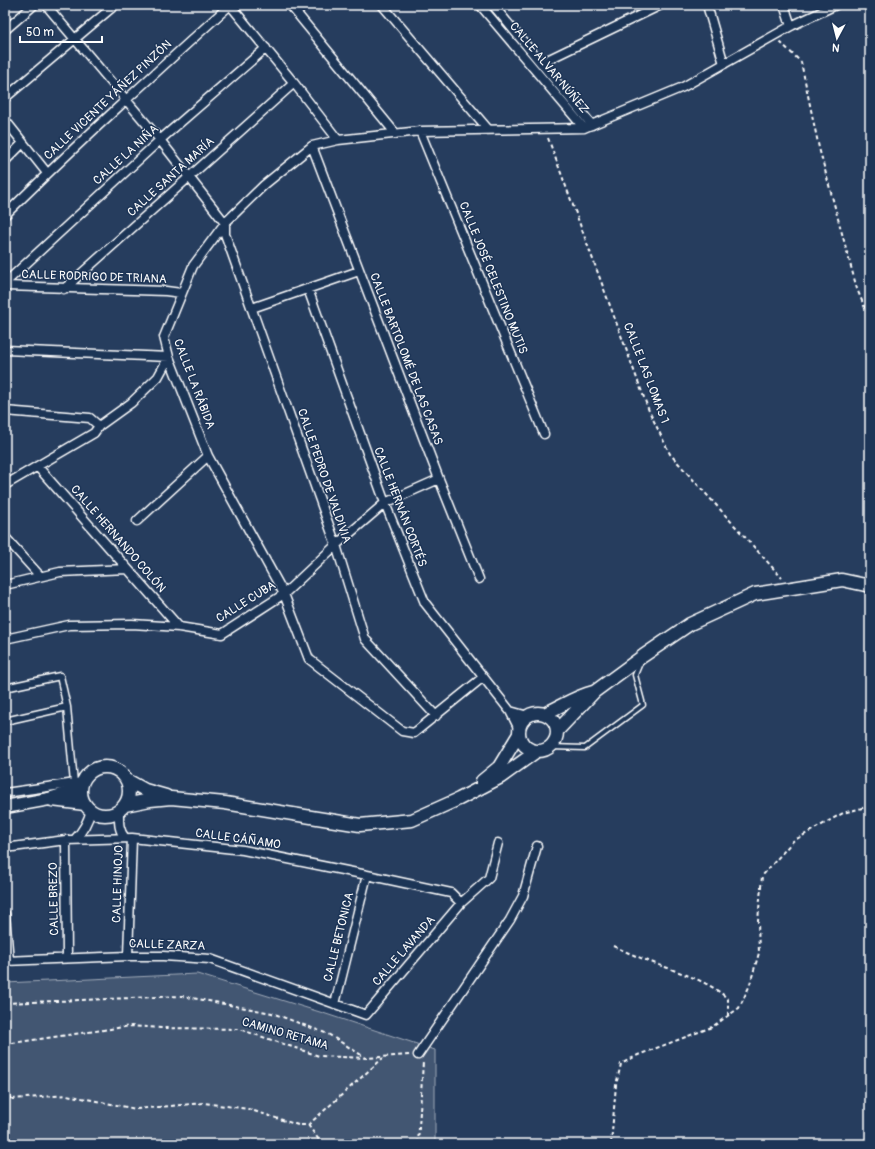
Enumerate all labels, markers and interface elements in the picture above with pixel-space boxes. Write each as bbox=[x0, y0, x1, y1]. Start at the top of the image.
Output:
scale bar bbox=[20, 18, 102, 44]
street label: CALLE ALVAR NÚÑEZ bbox=[506, 18, 593, 117]
north arrow bbox=[817, 18, 857, 58]
text: 50 m bbox=[26, 25, 54, 40]
street label: CALLE VICENTE YÁÑEZ PINZÓN bbox=[40, 36, 175, 163]
text: N bbox=[831, 40, 840, 54]
street label: CALLE LA NIÑA bbox=[90, 121, 162, 188]
street label: CALLE SANTA MARÍA bbox=[124, 133, 218, 220]
street label: CALLE JOSÉ CELESTINO MUTIS bbox=[456, 199, 531, 356]
street label: CALLE RODRIGO DE TRIANA bbox=[21, 267, 167, 287]
street label: CALLE BARTOLOMÉ DE LAS CASAS bbox=[366, 270, 447, 447]
street label: CALLE LAS LOMAS 1 bbox=[620, 320, 672, 426]
street label: CALLE LA RÁBIDA bbox=[170, 336, 219, 431]
street label: CALLE PEDRO DE VALDIVIA bbox=[294, 407, 354, 546]
street label: CALLE HERNÁN CORTÉS bbox=[370, 445, 431, 569]
street label: CALLE HERNANDO COLÓN bbox=[67, 481, 170, 596]
street label: CALLE CUBA bbox=[213, 578, 279, 626]
street label: CALLE CÁÑAMO bbox=[194, 825, 282, 852]
street label: CALLE HINOJO bbox=[109, 845, 127, 923]
street label: CALLE BREZO bbox=[46, 862, 62, 936]
street label: CALLE BETONICA bbox=[321, 891, 357, 983]
street label: CALLE LAVANDA bbox=[369, 913, 439, 989]
street label: CALLE ZARZA bbox=[129, 936, 206, 954]
street label: CAMINO RETAMA bbox=[240, 1014, 330, 1054]

